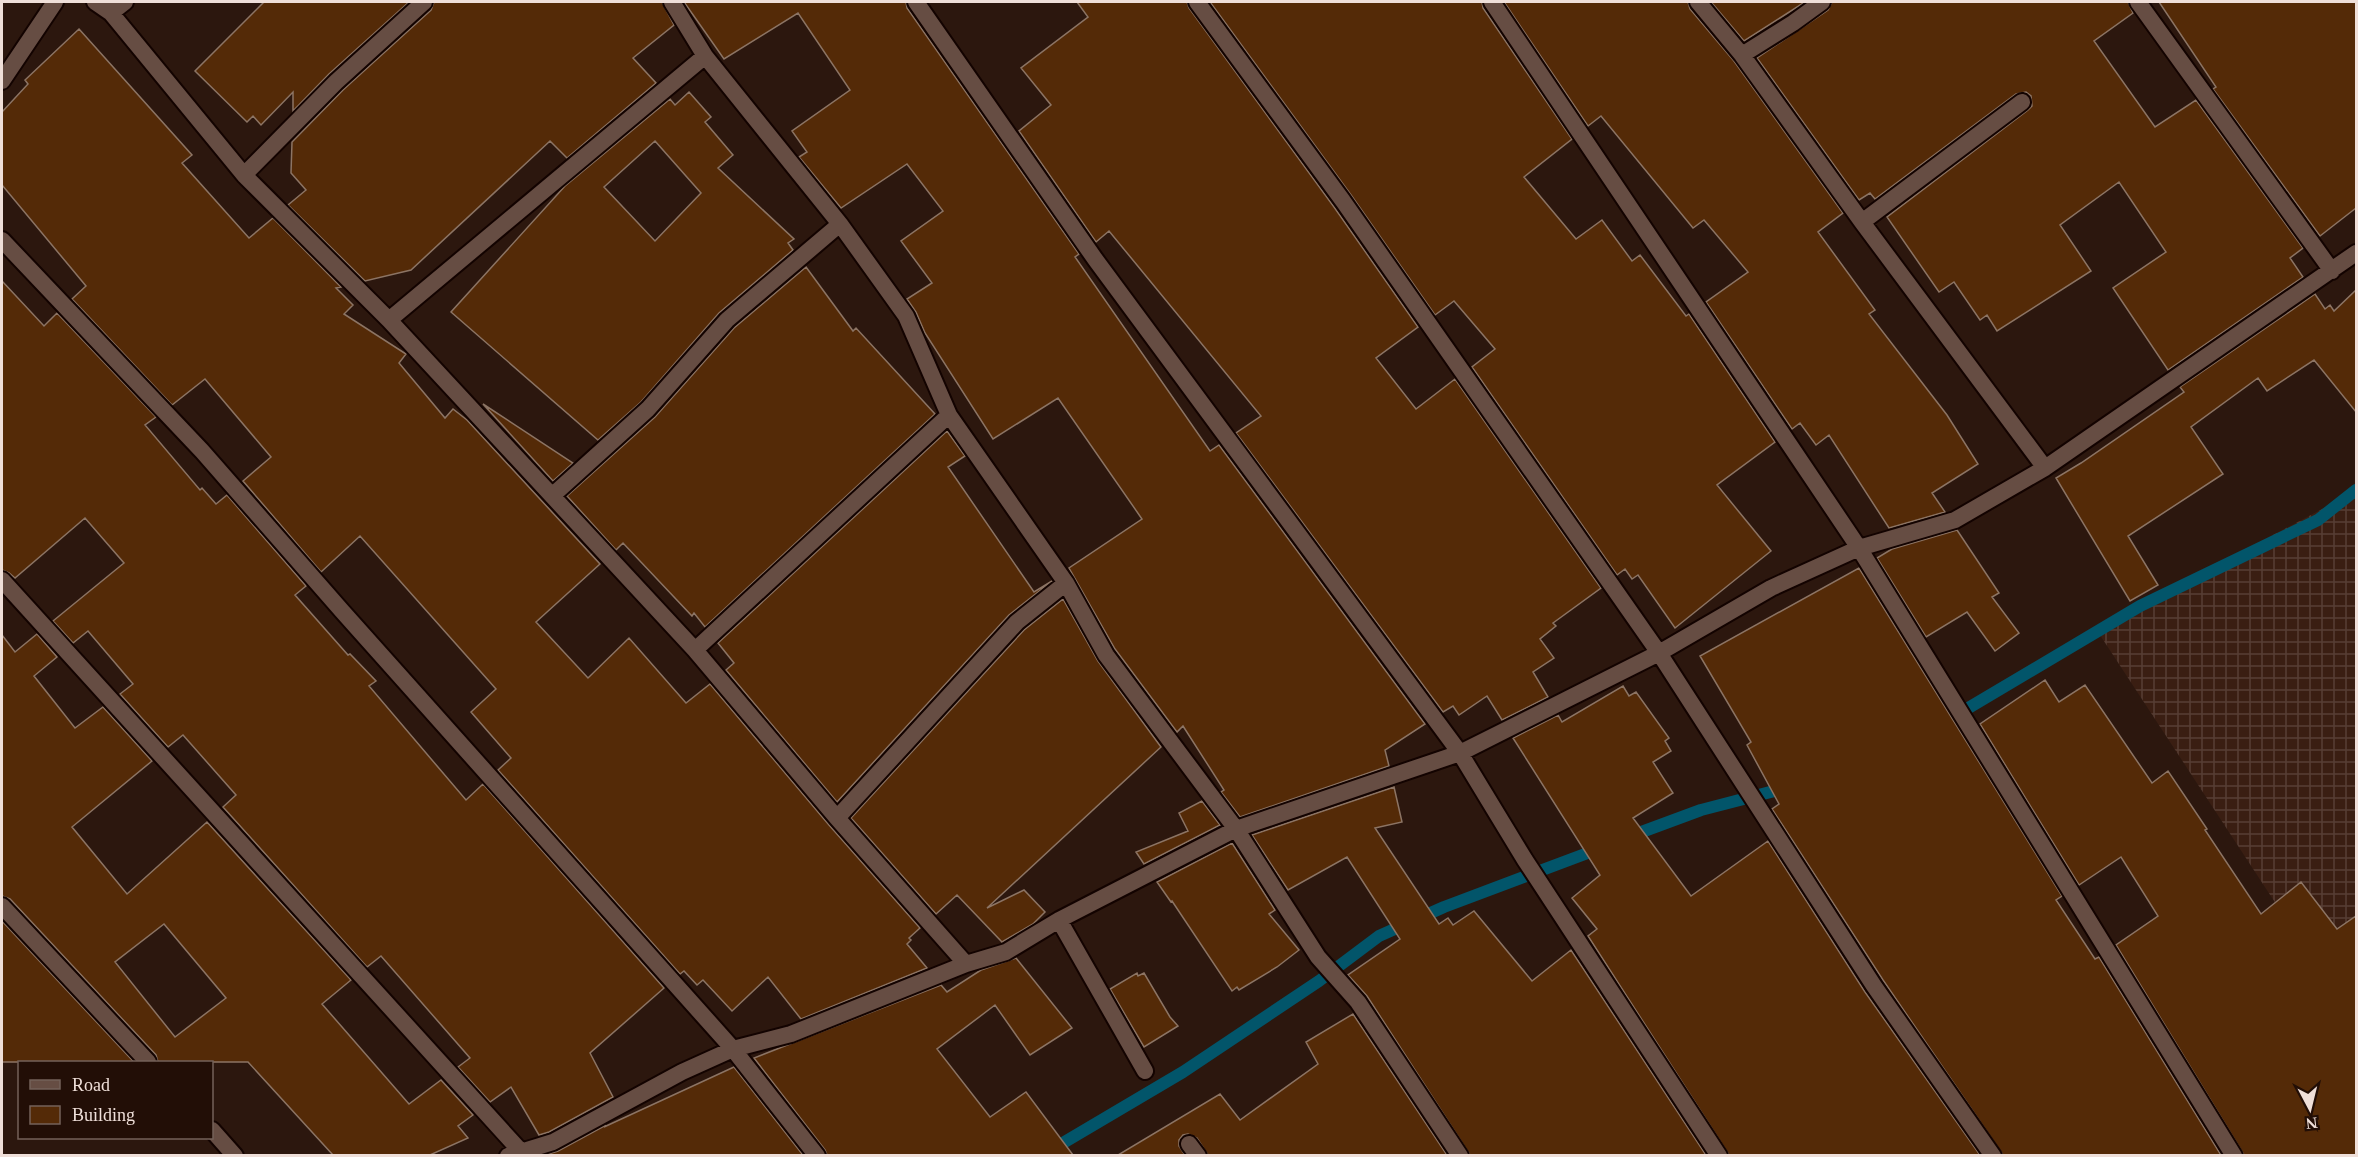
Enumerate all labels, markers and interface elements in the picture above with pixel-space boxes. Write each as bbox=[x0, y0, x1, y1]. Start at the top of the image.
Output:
legend bbox=[18, 1061, 213, 1139]
text: Road bbox=[72, 1075, 110, 1095]
north arrow bbox=[2280, 1079, 2340, 1139]
text: Building bbox=[72, 1105, 135, 1125]
text: N bbox=[2305, 1114, 2319, 1133]

